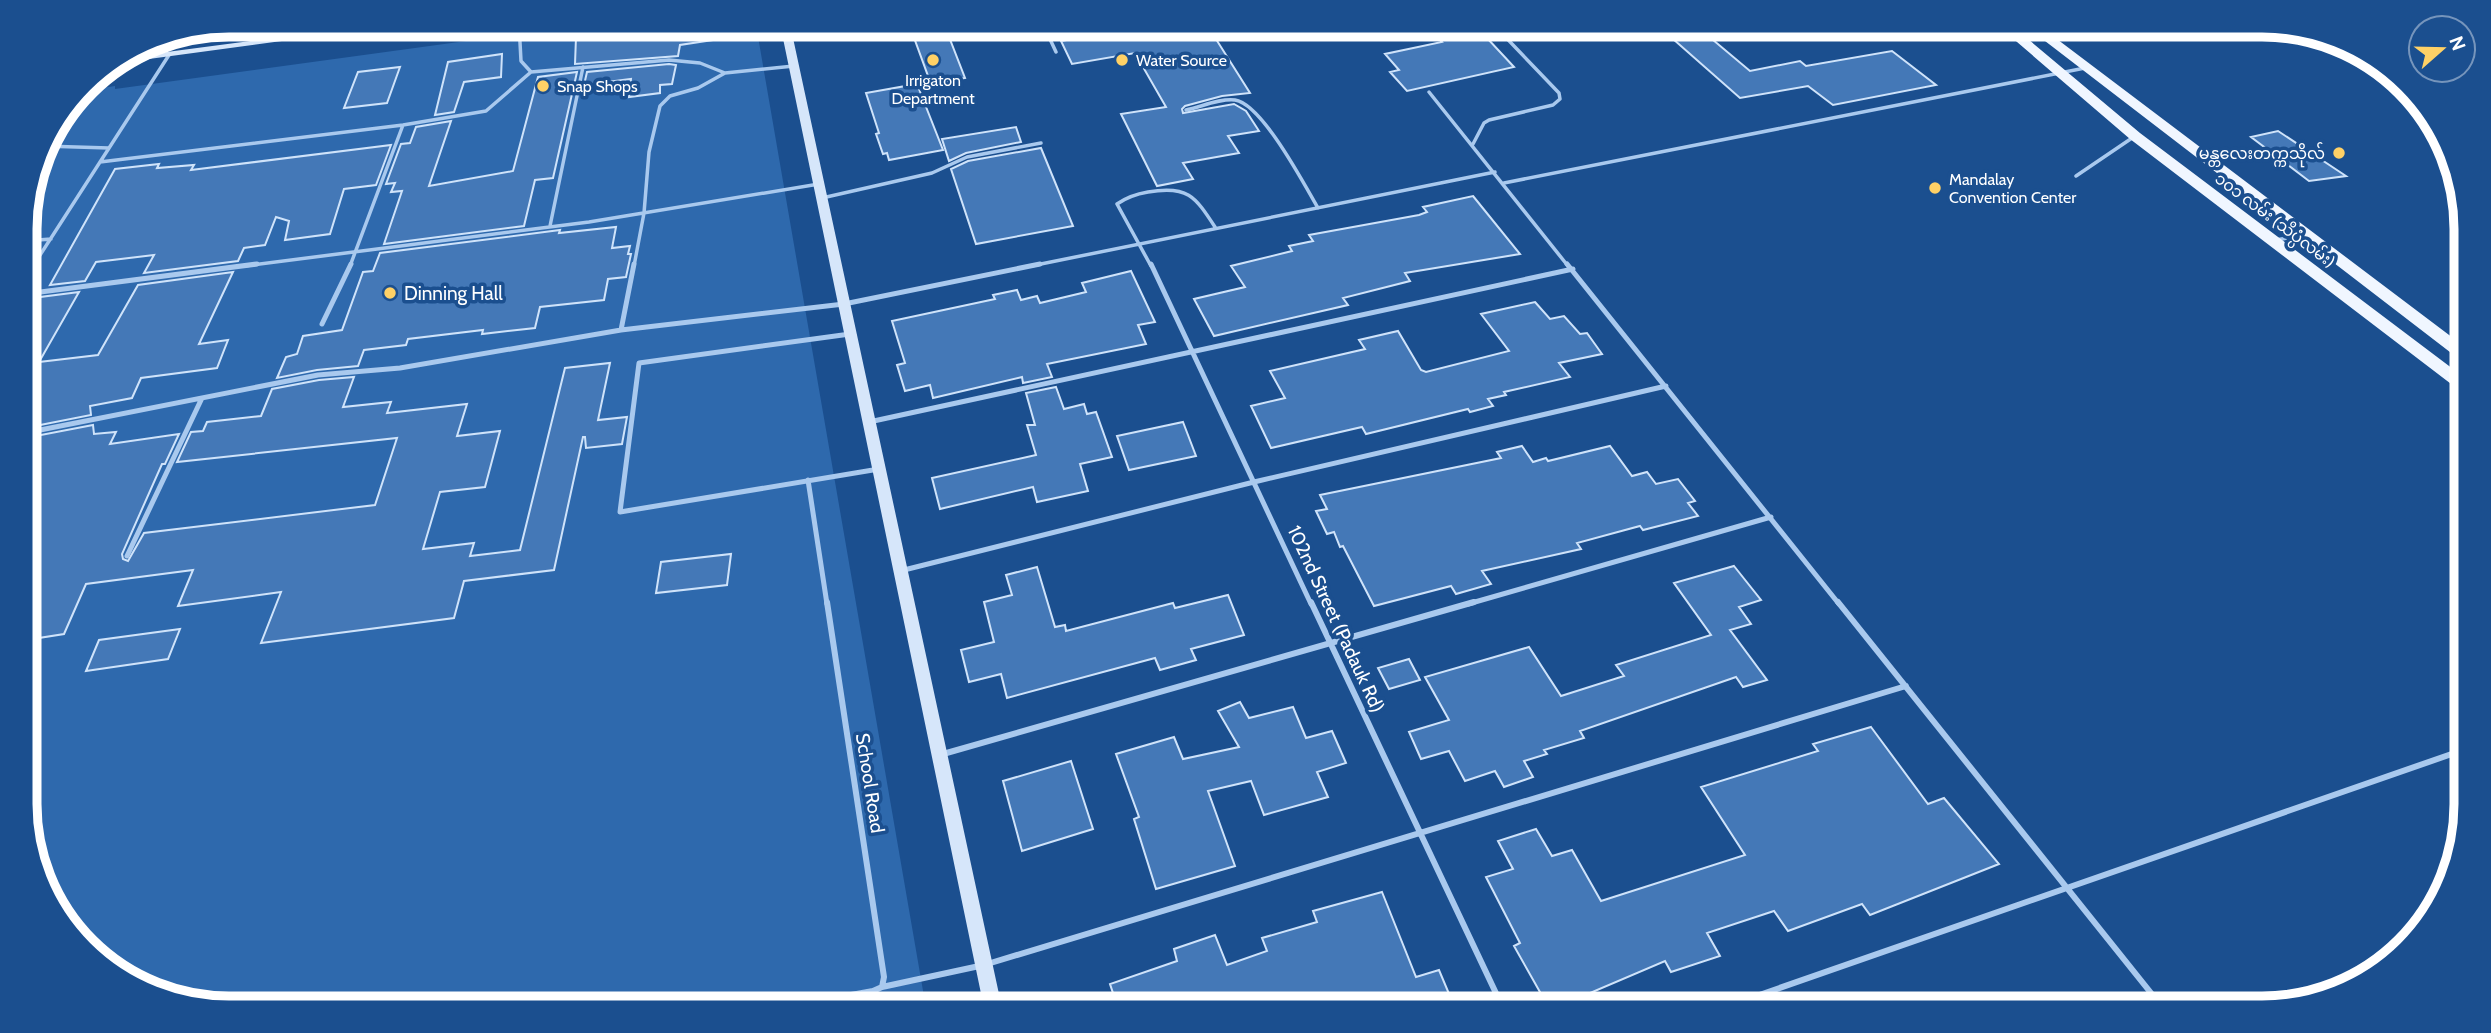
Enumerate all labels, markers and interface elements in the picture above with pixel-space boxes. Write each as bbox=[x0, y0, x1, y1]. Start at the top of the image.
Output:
north arrow bbox=[2407, 14, 2477, 84]
text: N bbox=[2444, 33, 2471, 54]
place label: Water Source bbox=[1136, 51, 1227, 70]
marker: Irrigaton Department bbox=[925, 52, 941, 68]
marker: Water Source bbox=[1114, 52, 1130, 68]
place label: Irrigaton Department bbox=[891, 71, 975, 108]
place label: Snap Shops bbox=[557, 77, 638, 96]
marker: Snap Shops bbox=[535, 78, 551, 94]
place label: မန္တလေးတက္ကသိုလ် bbox=[2199, 142, 2325, 168]
marker: မန္တလေးတက္ကသိုလ် bbox=[2331, 145, 2347, 161]
street label: ၁၀၁ လမ်း (သိပ္ပံလမ်း) bbox=[2209, 167, 2340, 275]
place label: Mandalay Convention Center bbox=[1949, 170, 2077, 207]
marker: Mandalay Convention Center bbox=[1927, 180, 1943, 196]
place label: Dinning Hall bbox=[404, 282, 503, 305]
marker: Dinning Hall bbox=[382, 285, 398, 301]
street label: 102nd Street (Padauk Rd) bbox=[1283, 522, 1389, 716]
street label: School Road bbox=[851, 731, 889, 835]

